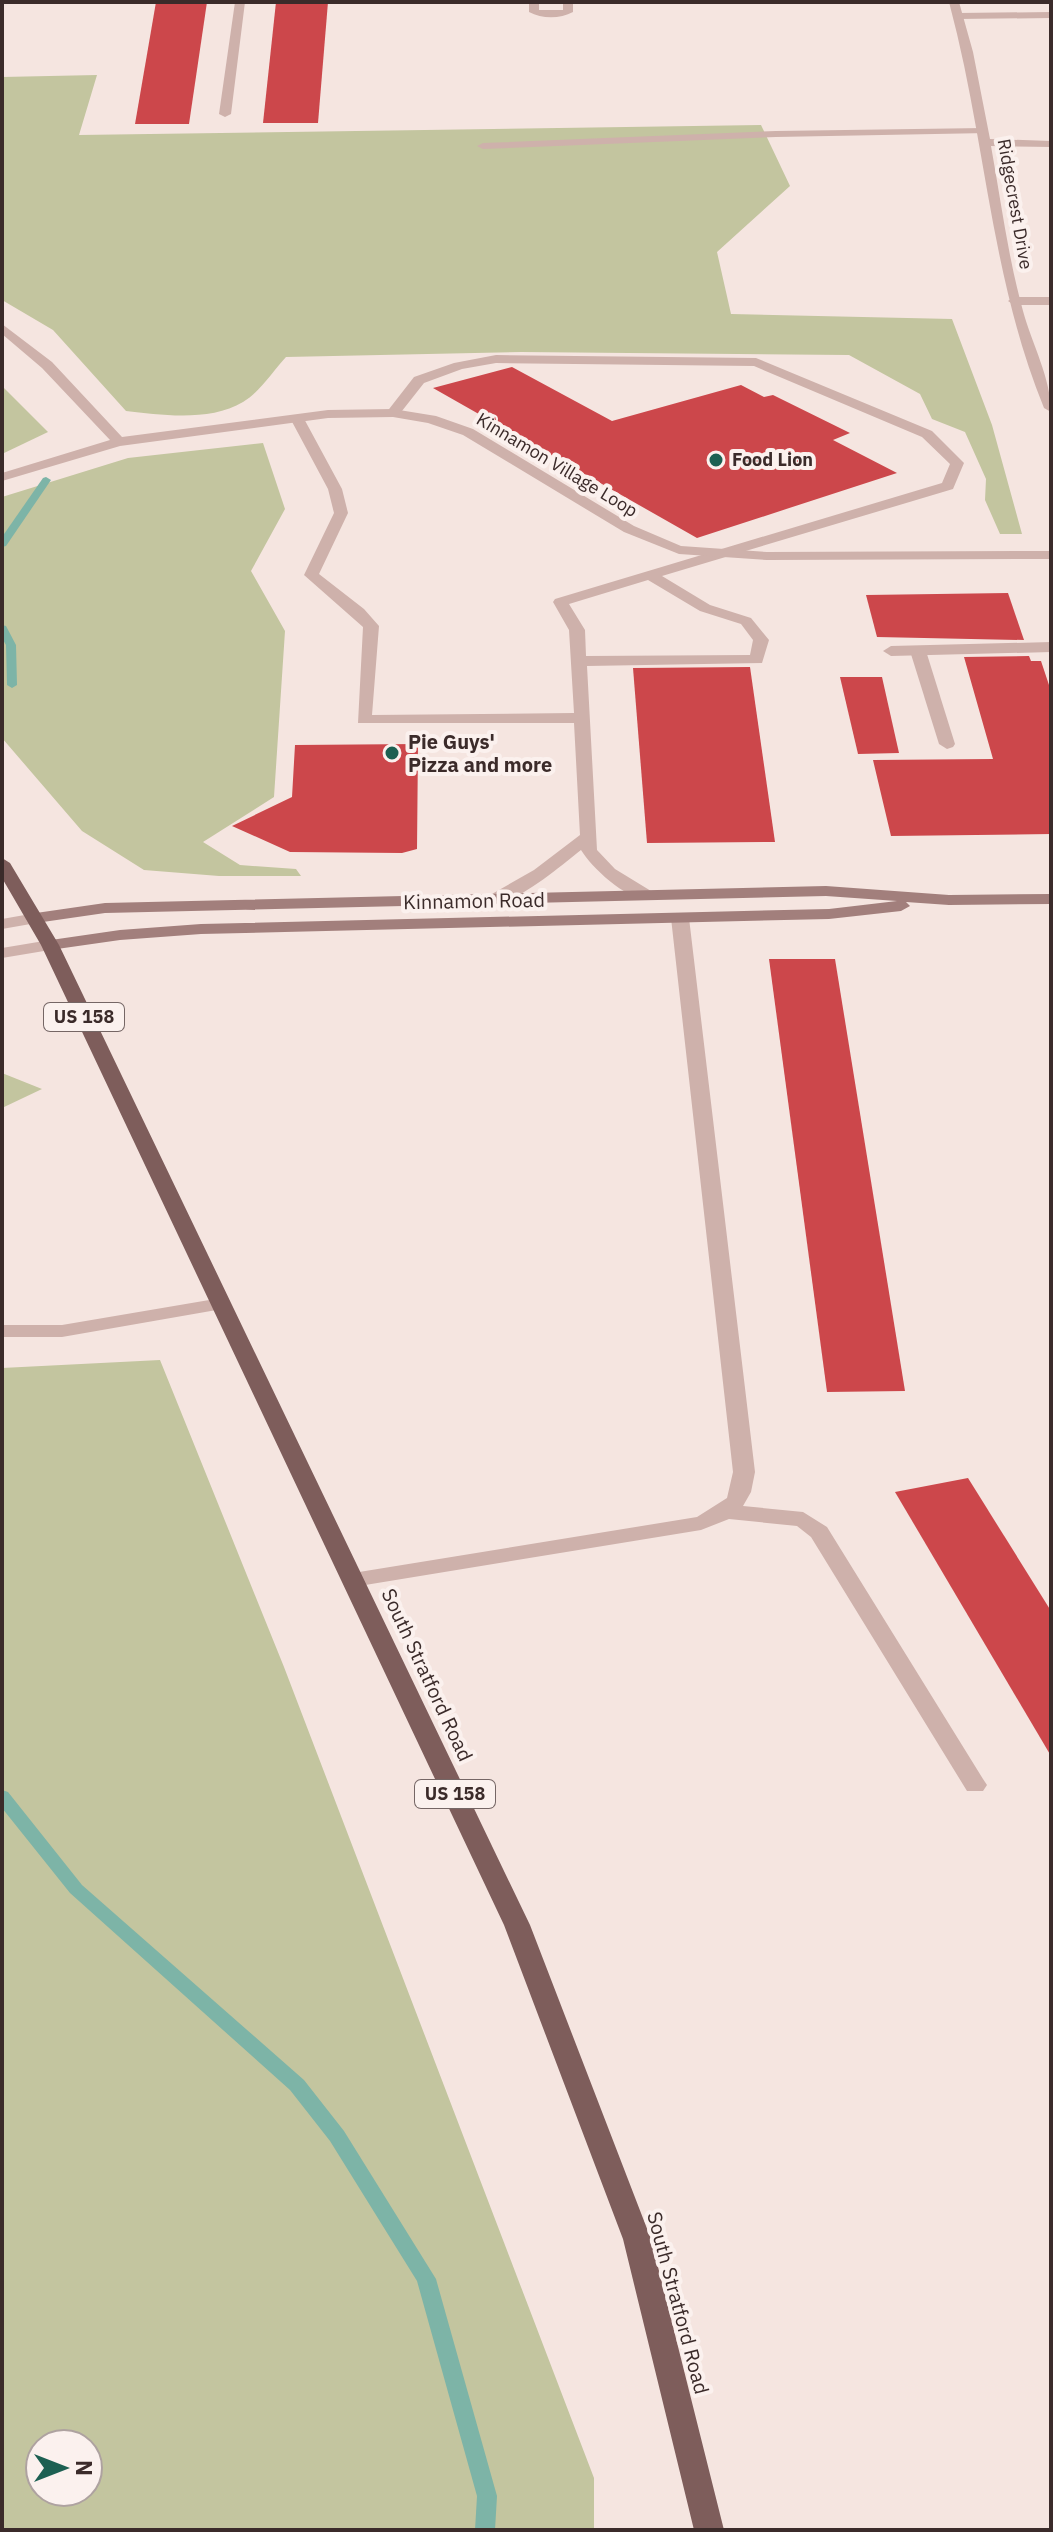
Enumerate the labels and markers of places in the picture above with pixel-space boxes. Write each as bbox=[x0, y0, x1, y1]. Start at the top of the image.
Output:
place label: Food Lion bbox=[732, 448, 813, 471]
marker: Food Lion bbox=[707, 451, 725, 469]
place label: Pie Guys' Pizza and more bbox=[408, 728, 552, 778]
marker: Pie Guys' Pizza and more bbox=[383, 744, 401, 762]

